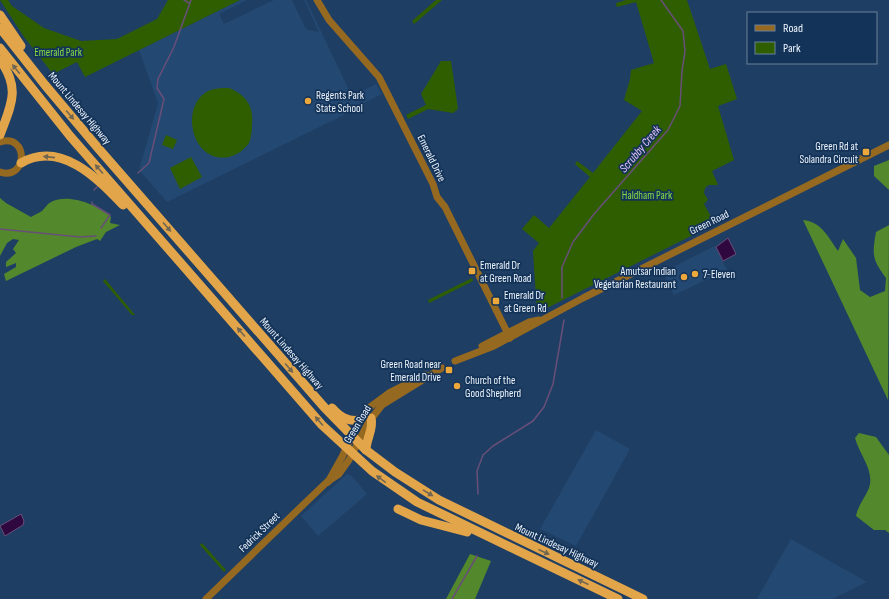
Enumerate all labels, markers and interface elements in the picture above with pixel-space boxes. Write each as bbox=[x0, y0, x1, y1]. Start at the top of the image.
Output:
legend bbox=[747, 12, 877, 64]
text: Road bbox=[783, 21, 803, 36]
text: Park bbox=[783, 41, 801, 56]
park label: Emerald Park bbox=[34, 46, 83, 59]
one-way arrow bbox=[12, 64, 21, 75]
street label: Mount Lindesay Highway bbox=[46, 69, 114, 148]
place label: Regents Park State School bbox=[316, 89, 365, 115]
marker: Regents Park State School bbox=[303, 96, 313, 106]
one-way arrow bbox=[65, 109, 74, 120]
water label: Scrubby Creek bbox=[616, 122, 665, 176]
street label: Emerald Drive bbox=[415, 133, 449, 184]
place label: Green Rd at Solandra Circuit bbox=[799, 140, 859, 166]
marker: Green Rd at Solandra Circuit bbox=[861, 147, 871, 157]
one-way arrow bbox=[43, 154, 55, 160]
one-way arrow bbox=[95, 164, 104, 175]
park label: Haldham Park bbox=[622, 189, 673, 202]
street label: Green Road bbox=[687, 207, 731, 238]
one-way arrow bbox=[162, 222, 172, 232]
place label: Emerald Dr at Green Road bbox=[480, 259, 532, 285]
place label: Amutsar Indian Vegetarian Restaurant bbox=[594, 265, 677, 291]
marker: Emerald Dr at Green Road bbox=[467, 266, 477, 276]
place label: 7-Eleven bbox=[703, 268, 735, 281]
marker: 7-Eleven bbox=[690, 269, 700, 279]
marker: Amutsar Indian Vegetarian Restaurant bbox=[679, 272, 689, 282]
place label: Emerald Dr at Green Rd bbox=[504, 289, 547, 315]
marker: Emerald Dr at Green Rd bbox=[491, 296, 501, 306]
street label: Mount Lindesay Highway bbox=[257, 315, 327, 392]
one-way arrow bbox=[236, 327, 246, 337]
place label: Green Road near Emerald Drive bbox=[381, 358, 441, 384]
one-way arrow bbox=[285, 363, 294, 373]
marker: Green Road near Emerald Drive bbox=[444, 365, 454, 375]
place label: Church of the Good Shepherd bbox=[465, 374, 521, 400]
marker: Church of the Good Shepherd bbox=[452, 381, 462, 391]
street label: Green Road bbox=[341, 403, 374, 446]
one-way arrow bbox=[314, 416, 323, 426]
one-way arrow bbox=[376, 475, 387, 483]
one-way arrow bbox=[422, 490, 434, 497]
street label: Fedrick Street bbox=[236, 509, 283, 555]
street label: Mount Lindesay Highway bbox=[513, 520, 601, 571]
one-way arrow bbox=[538, 549, 549, 555]
one-way arrow bbox=[577, 579, 588, 585]

